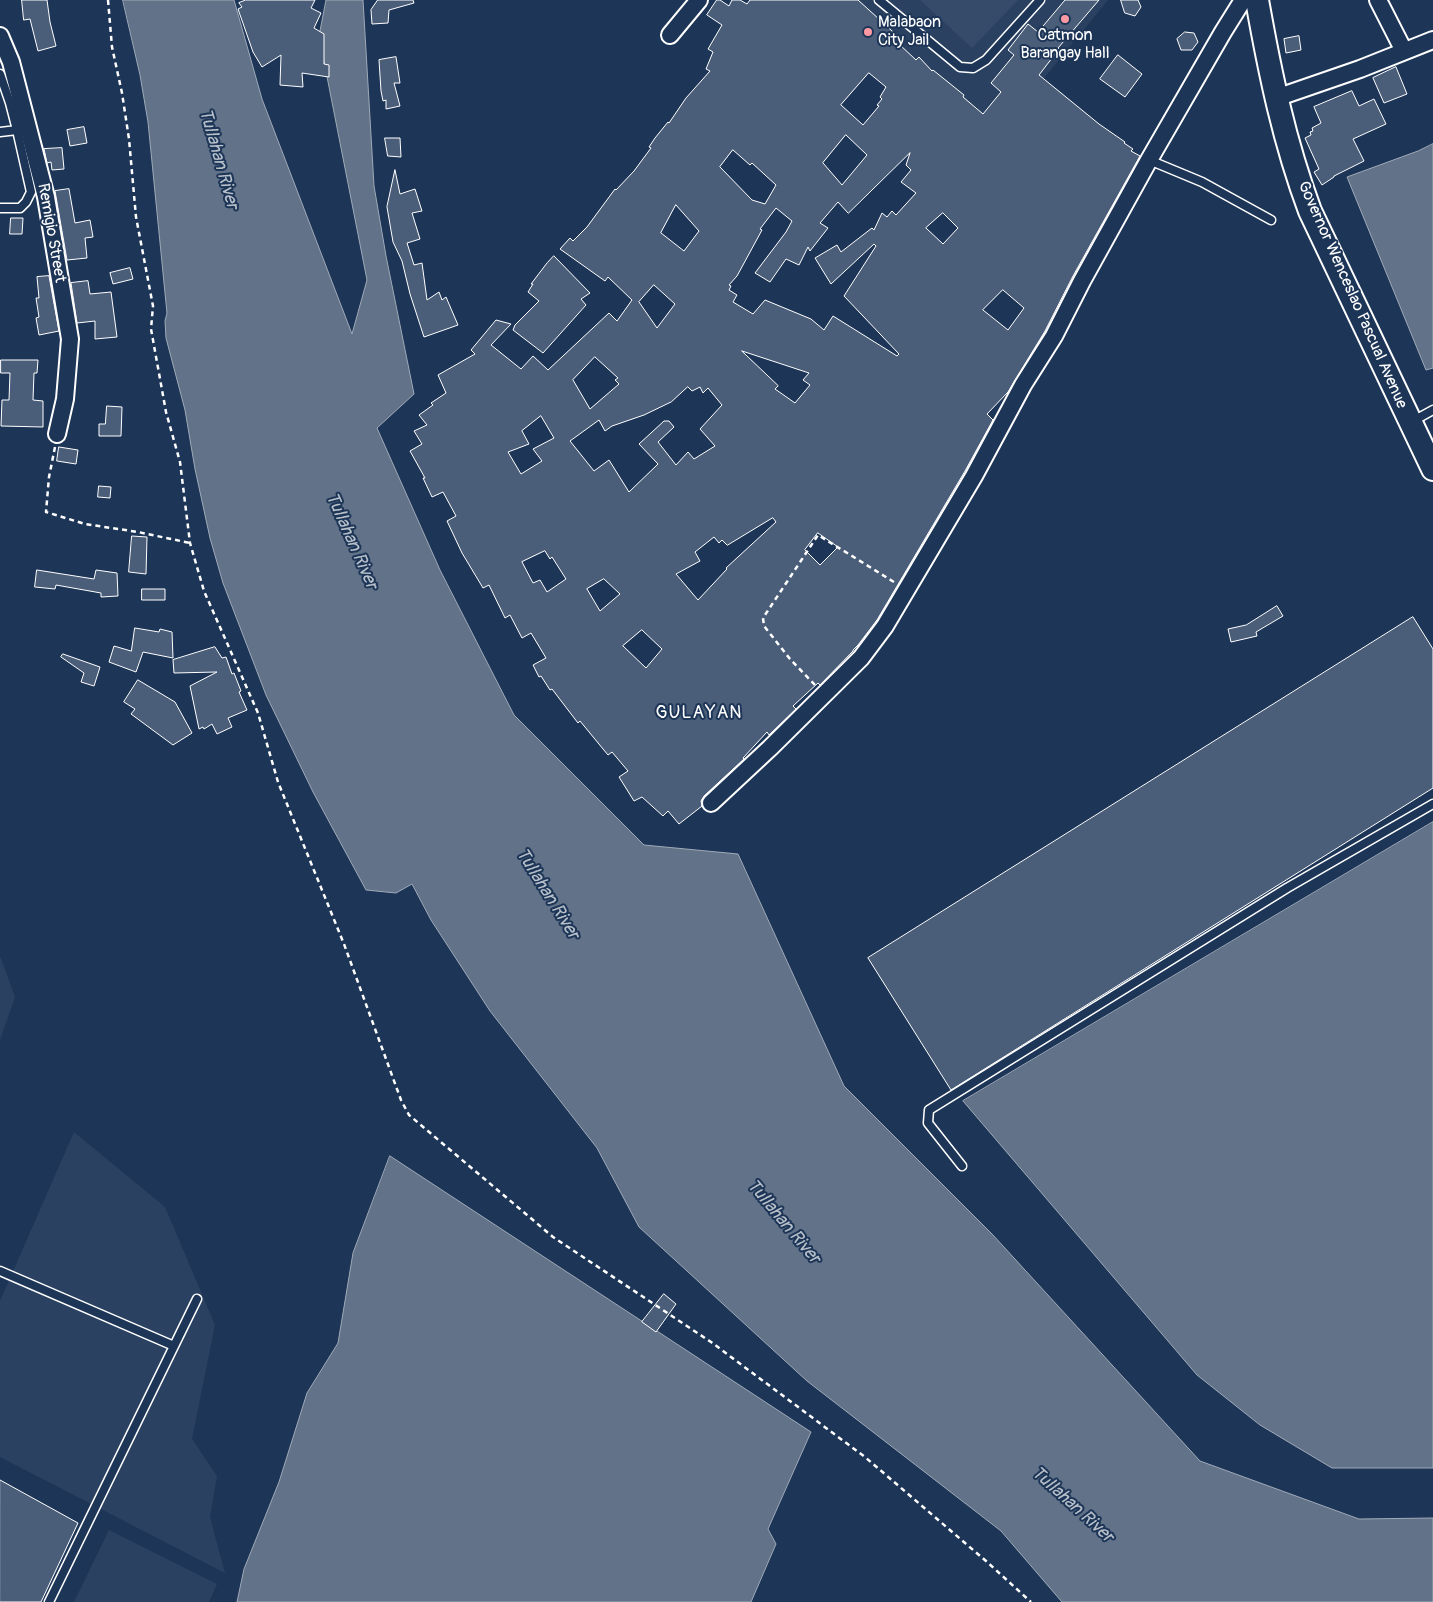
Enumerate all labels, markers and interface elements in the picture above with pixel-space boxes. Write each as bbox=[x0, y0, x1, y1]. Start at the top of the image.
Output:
place label: Malabaon City Jail bbox=[878, 13, 941, 51]
marker: Catmon Barangay Hall bbox=[1059, 13, 1071, 25]
marker: Malabaon City Jail bbox=[862, 26, 874, 38]
place label: Catmon Barangay Hall bbox=[1020, 26, 1110, 64]
water label: Tullahan River bbox=[193, 106, 243, 212]
street label: Governor Wenceslao Pascual Avenue bbox=[1293, 178, 1411, 412]
street label: Remigio Street bbox=[33, 182, 69, 284]
water label: Tullahan River bbox=[320, 489, 382, 593]
district label: GULAYAN bbox=[655, 702, 743, 724]
water label: Tullahan River bbox=[510, 844, 584, 944]
water label: Tullahan River bbox=[742, 1175, 824, 1269]
water label: Tullahan River bbox=[1026, 1462, 1118, 1548]

